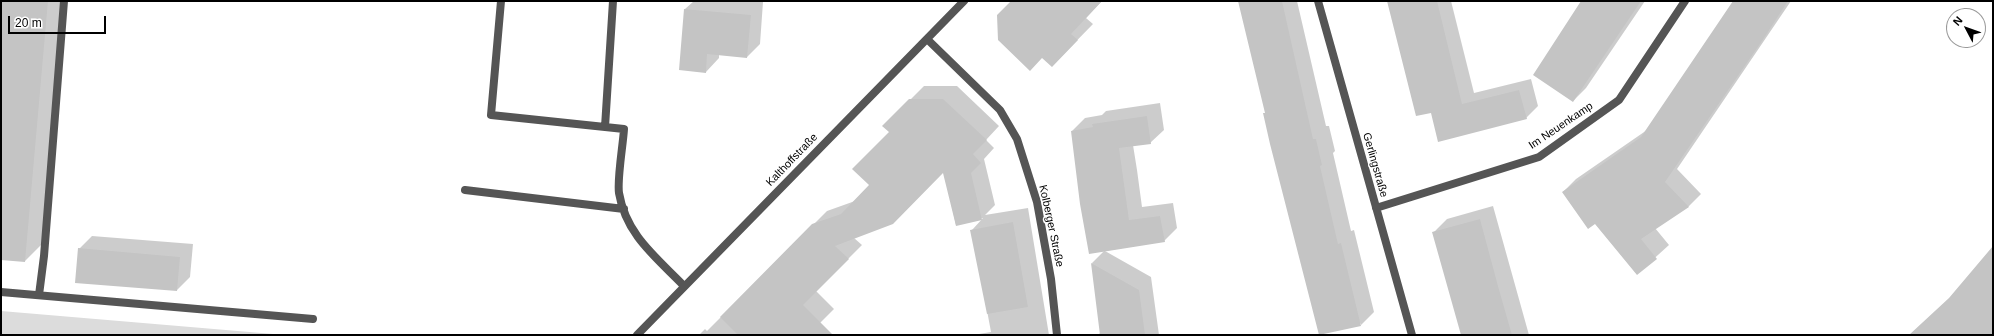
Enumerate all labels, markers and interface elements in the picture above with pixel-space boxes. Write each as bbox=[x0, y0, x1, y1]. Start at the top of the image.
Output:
scale bar bbox=[10, 8, 108, 34]
north arrow bbox=[1946, 8, 1986, 48]
text: N bbox=[1951, 14, 1965, 28]
text: 20 m bbox=[15, 16, 42, 30]
street label: Im Neuenkamp bbox=[1526, 100, 1596, 152]
street label: Kalthoffstraße bbox=[764, 131, 820, 189]
street label: Gerlingstraße bbox=[1359, 131, 1391, 199]
street label: Kolberger Straße bbox=[1036, 184, 1066, 268]

